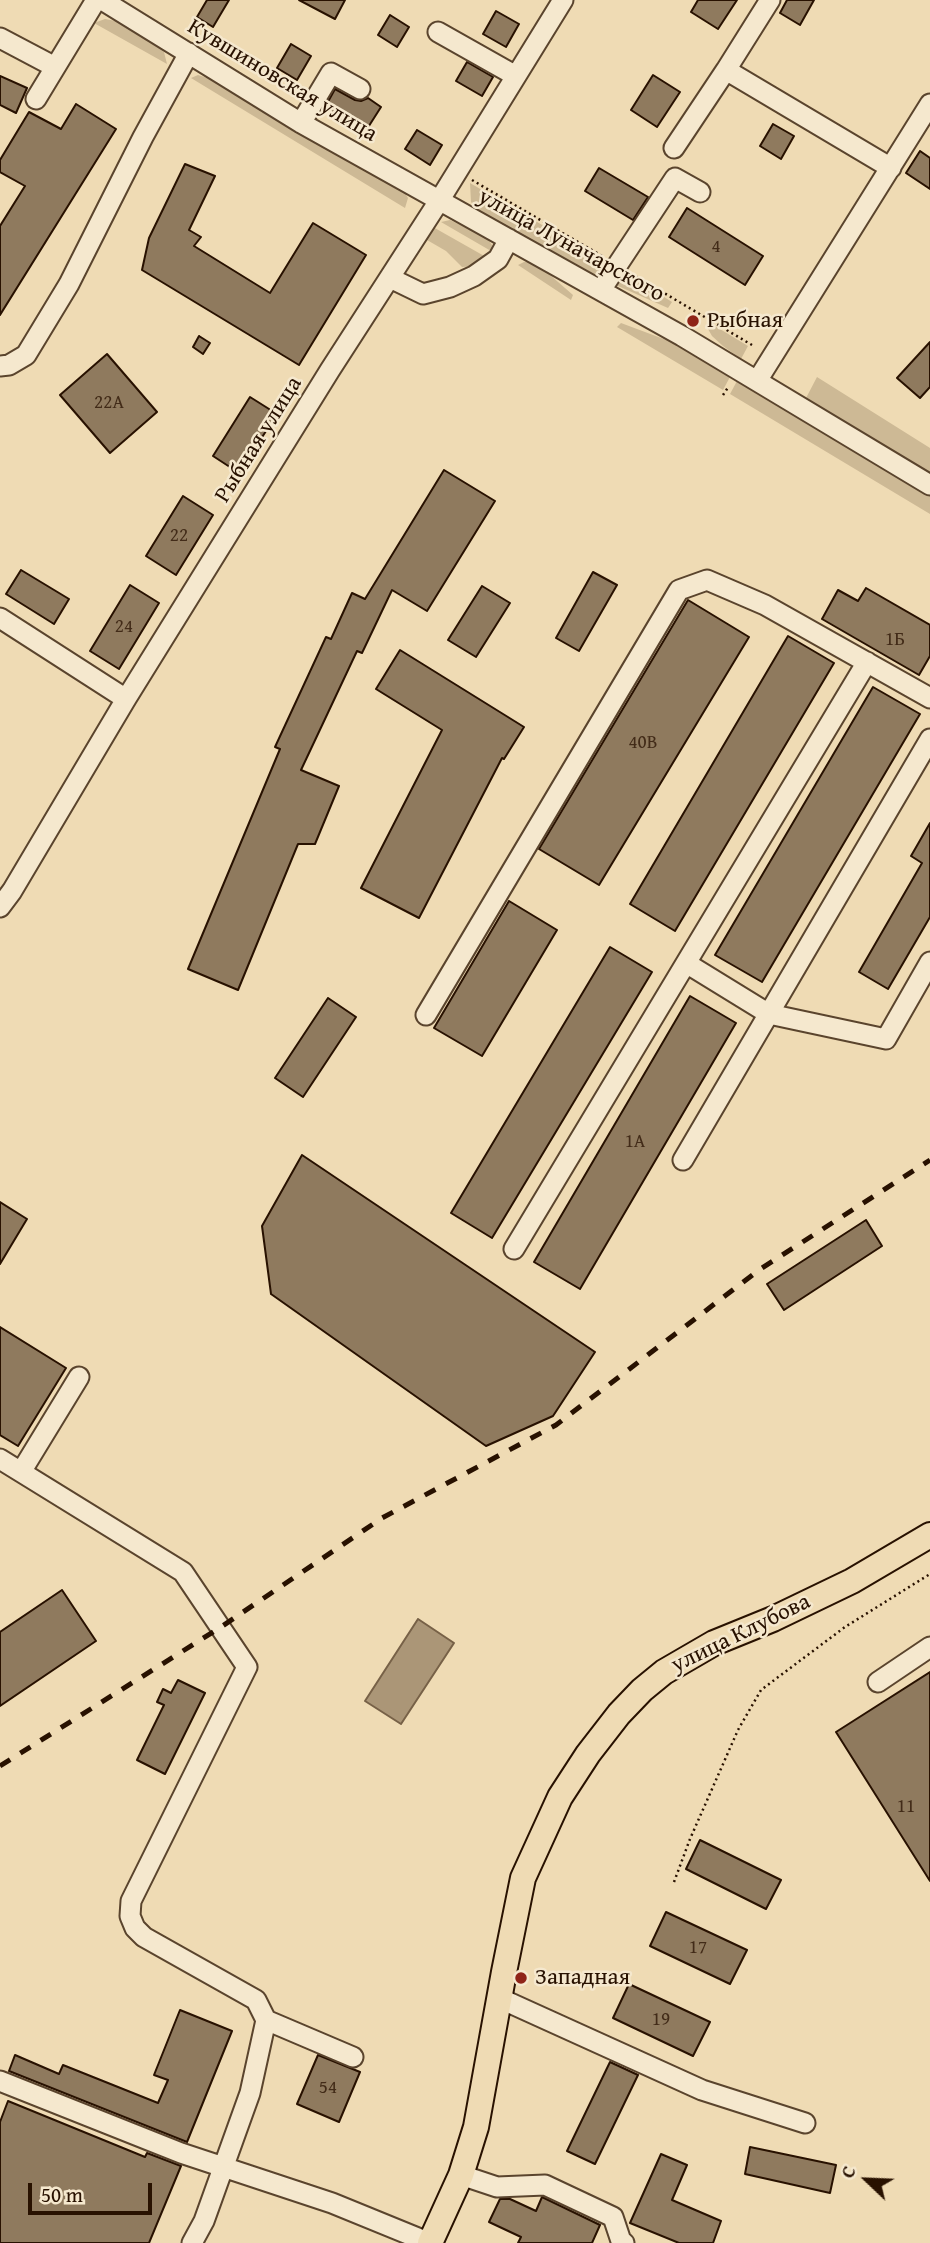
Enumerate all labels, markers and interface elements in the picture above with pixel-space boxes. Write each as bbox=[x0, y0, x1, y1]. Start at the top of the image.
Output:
street label: Кувшиновская улица bbox=[182, 13, 382, 149]
street label: улица Луначарского bbox=[473, 183, 669, 309]
house number: 4 bbox=[711, 236, 721, 258]
place label: Рыбная bbox=[707, 307, 783, 335]
marker: Рыбная bbox=[685, 313, 701, 329]
street label: Рыбная улица bbox=[209, 372, 309, 508]
house number: 22А bbox=[94, 392, 124, 414]
house number: 22 bbox=[170, 525, 188, 547]
house number: 24 bbox=[115, 616, 133, 638]
house number: 1Б bbox=[885, 629, 905, 651]
house number: 40В bbox=[628, 732, 658, 754]
house number: 1А bbox=[625, 1131, 645, 1153]
street label: улица Клубова bbox=[667, 1588, 815, 1680]
house number: 11 bbox=[897, 1796, 915, 1818]
house number: 17 bbox=[689, 1937, 707, 1959]
place label: Западная bbox=[535, 1964, 630, 1992]
marker: Западная bbox=[513, 1970, 529, 1986]
house number: 19 bbox=[652, 2009, 670, 2031]
house number: 54 bbox=[319, 2077, 337, 2099]
north arrow bbox=[832, 2145, 902, 2215]
text: С bbox=[833, 2161, 863, 2182]
scale bar bbox=[32, 2170, 156, 2214]
text: 50 m bbox=[41, 2179, 83, 2210]

